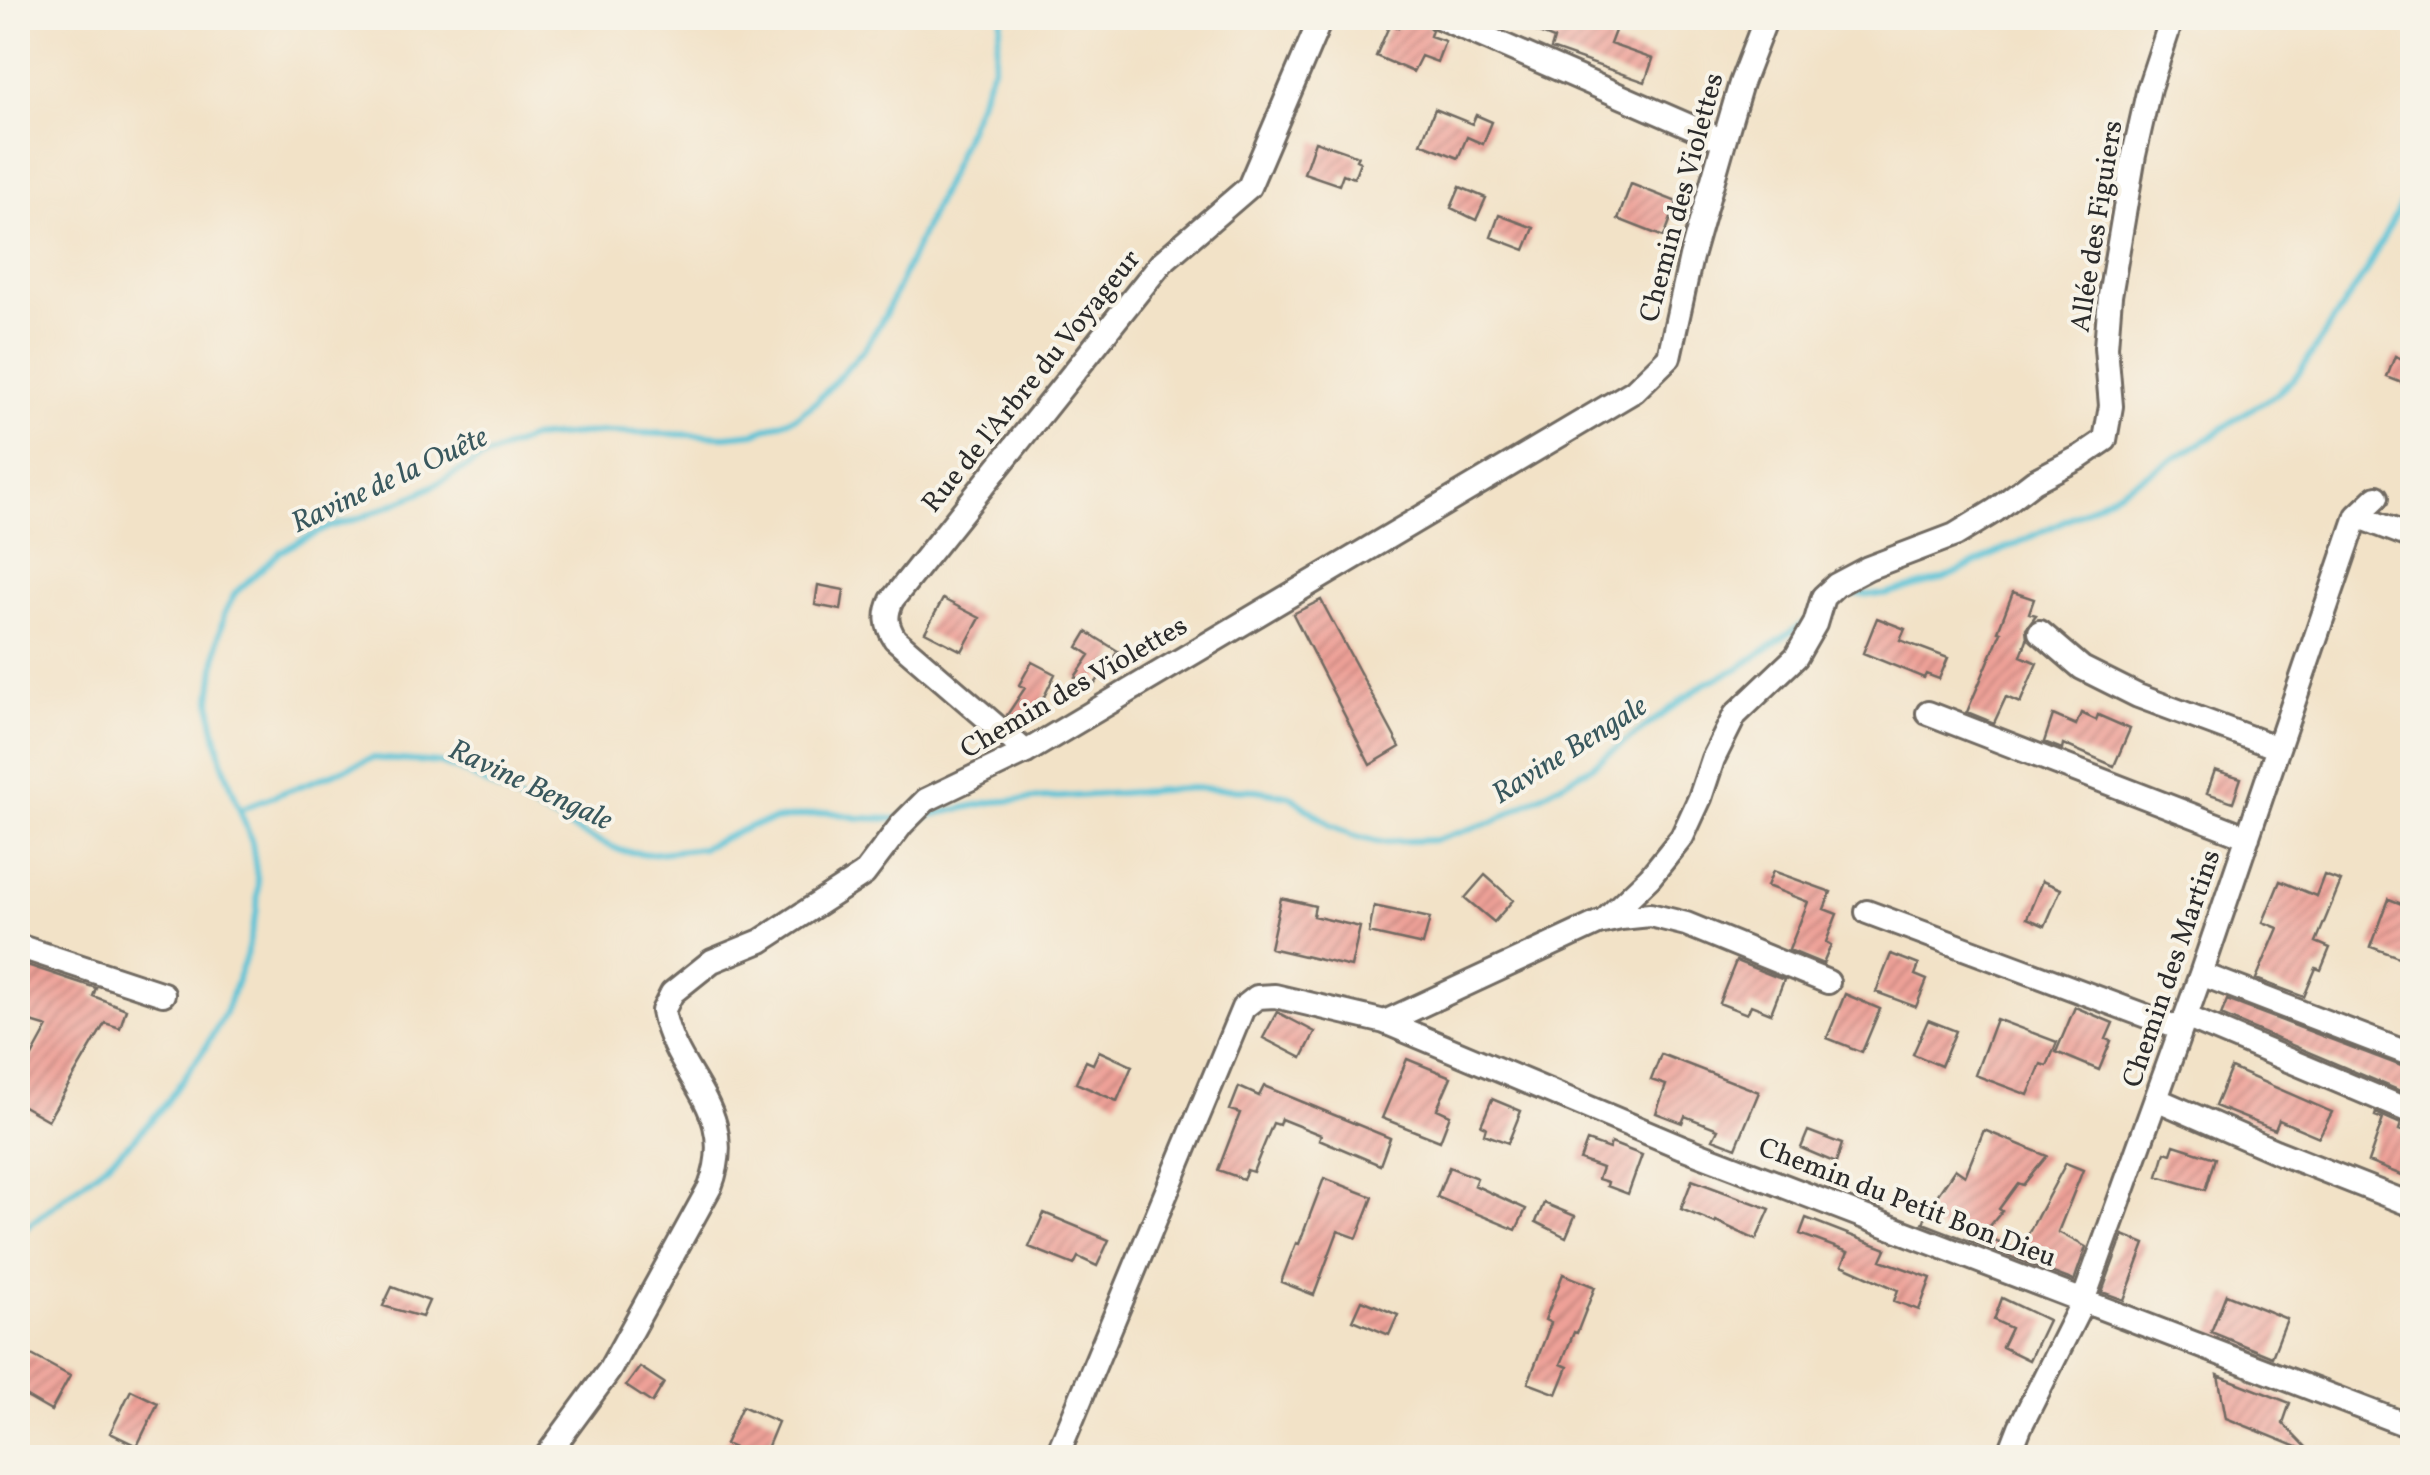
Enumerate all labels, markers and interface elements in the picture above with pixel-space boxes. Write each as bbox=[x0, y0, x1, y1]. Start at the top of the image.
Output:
street label: Chemin des Violettes bbox=[1630, 69, 1734, 327]
street label: Allée des Figuiers bbox=[2061, 118, 2133, 335]
street label: Rue de l'Arbre du Voyageur bbox=[913, 241, 1151, 522]
water label: Ravine de la Ouête bbox=[284, 417, 495, 545]
street label: Chemin des Violettes bbox=[953, 607, 1195, 769]
water label: Ravine Bengale bbox=[1484, 686, 1656, 815]
water label: Ravine Bengale bbox=[441, 729, 619, 842]
street label: Chemin des Martins bbox=[2113, 845, 2231, 1093]
street label: Chemin du Petit Bon Dieu bbox=[1753, 1128, 2062, 1278]

